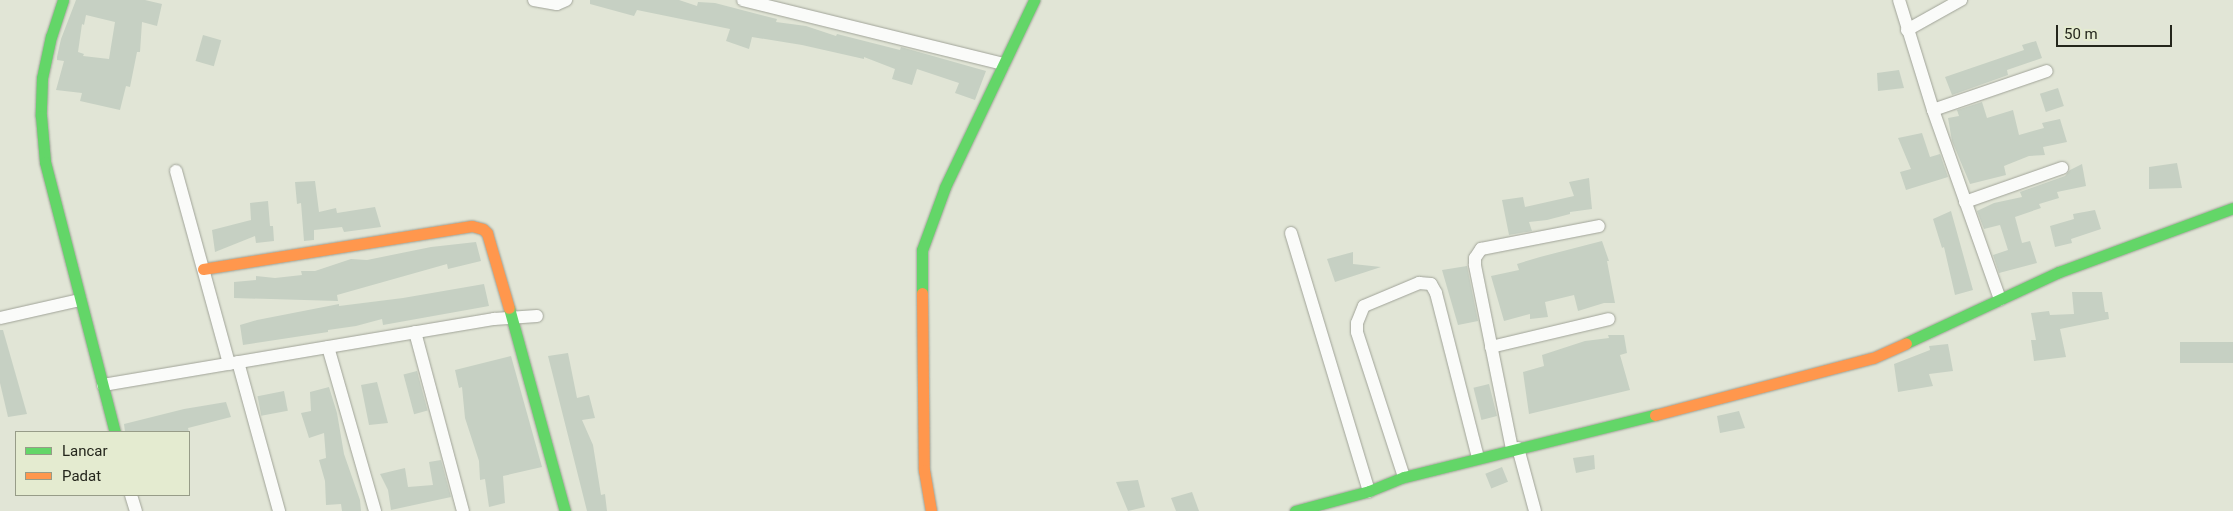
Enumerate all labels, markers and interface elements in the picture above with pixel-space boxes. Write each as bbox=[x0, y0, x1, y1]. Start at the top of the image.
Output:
scale bar bbox=[2058, 15, 2174, 47]
text: 50 m bbox=[2064, 25, 2098, 43]
legend bbox=[15, 431, 190, 496]
text: Lancar bbox=[62, 442, 108, 460]
text: Padat bbox=[62, 467, 101, 485]

